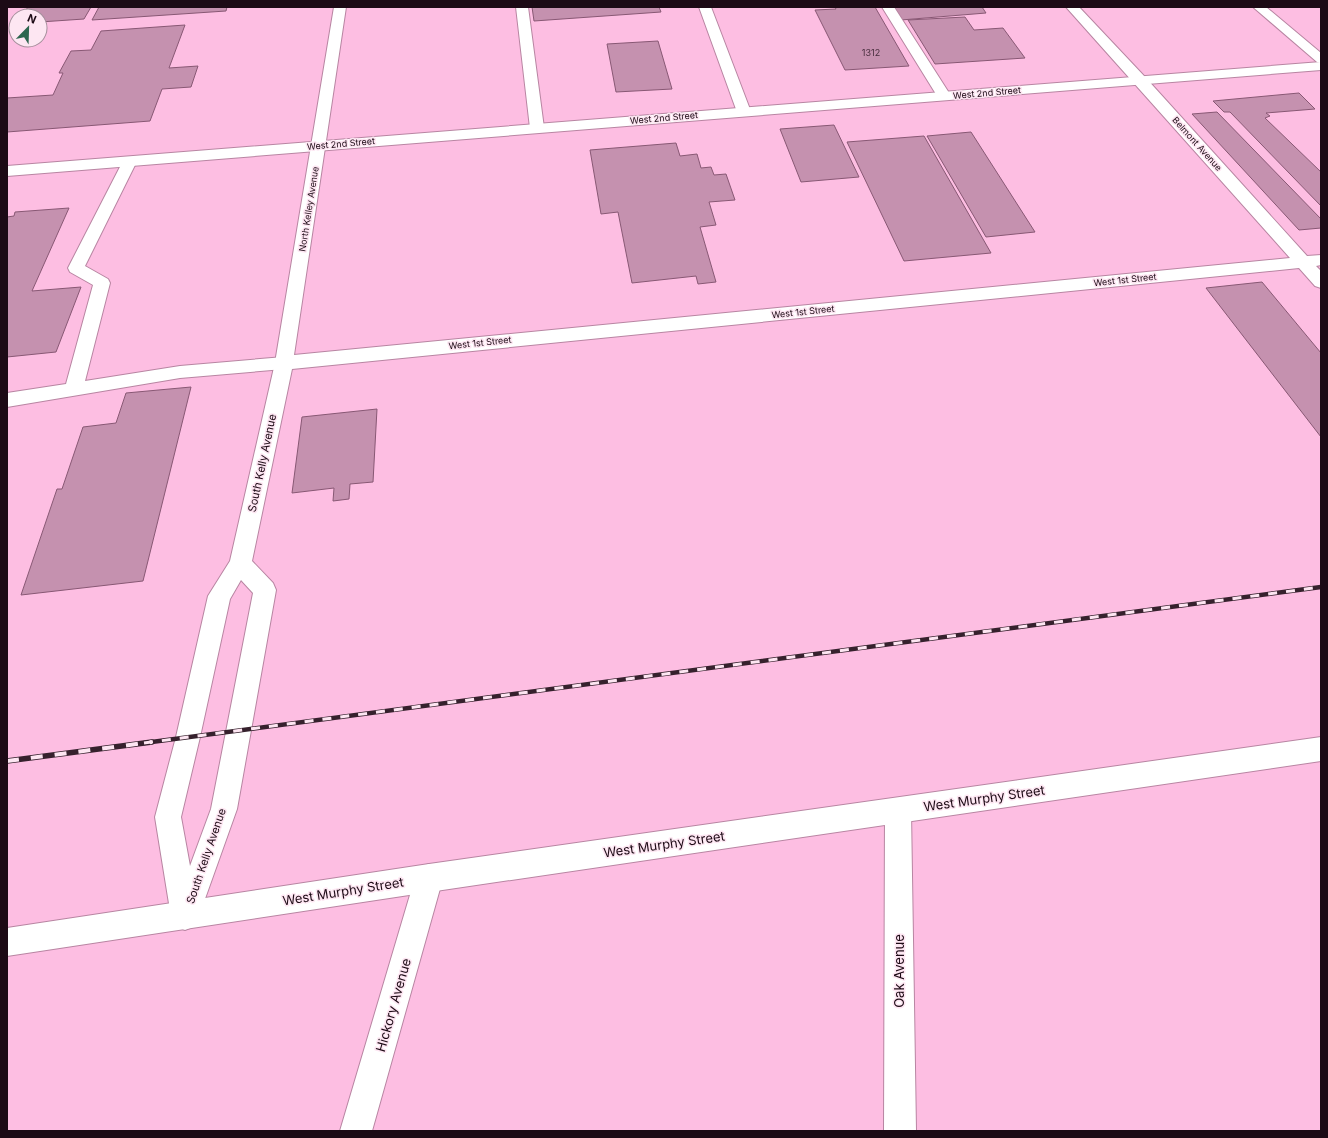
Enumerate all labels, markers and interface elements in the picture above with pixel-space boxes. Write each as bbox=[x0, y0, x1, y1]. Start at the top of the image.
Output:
north arrow bbox=[8, 8, 48, 48]
text: N bbox=[25, 11, 39, 27]
house number: 1312 bbox=[862, 47, 880, 58]
street label: West 2nd Street bbox=[953, 84, 1021, 101]
street label: West 2nd Street bbox=[630, 109, 698, 126]
street label: Belmont Avenue bbox=[1170, 114, 1225, 173]
street label: West 2nd Street bbox=[307, 135, 375, 152]
street label: North Kelley Avenue bbox=[296, 166, 321, 252]
street label: West 1st Street bbox=[1093, 271, 1157, 288]
street label: West 1st Street bbox=[771, 303, 835, 320]
street label: West 1st Street bbox=[448, 334, 512, 351]
street label: South Kelly Avenue bbox=[245, 413, 279, 513]
street label: West Murphy Street bbox=[922, 782, 1046, 814]
street label: South Kelly Avenue bbox=[183, 806, 229, 906]
street label: West Murphy Street bbox=[602, 828, 726, 860]
street label: West Murphy Street bbox=[281, 874, 405, 908]
street label: Oak Avenue bbox=[891, 934, 907, 1008]
street label: Hickory Avenue bbox=[372, 956, 414, 1054]

